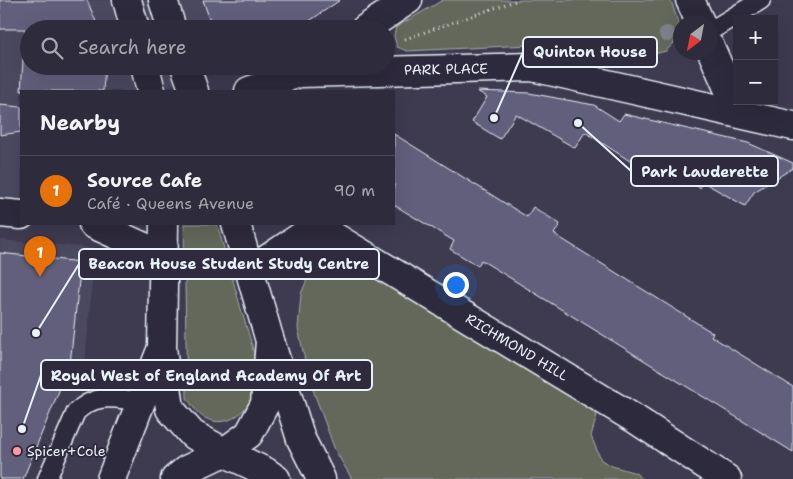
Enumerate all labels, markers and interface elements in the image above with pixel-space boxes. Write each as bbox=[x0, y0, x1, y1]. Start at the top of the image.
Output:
north arrow bbox=[673, 15, 718, 60]
map controls bbox=[733, 15, 778, 105]
button: + bbox=[733, 15, 778, 60]
search box bbox=[20, 20, 395, 75]
icon: search bbox=[38, 34, 66, 62]
text: Search here bbox=[78, 35, 187, 60]
callout: Quinton House bbox=[523, 37, 657, 67]
text: Quinton House bbox=[533, 42, 647, 62]
street label: PARK PLACE bbox=[404, 59, 488, 79]
button: − bbox=[733, 60, 778, 105]
text: Nearby bbox=[40, 109, 120, 137]
callout: Park Lauderette bbox=[631, 156, 778, 186]
text: Park Lauderette bbox=[641, 162, 769, 182]
text: Source Cafe bbox=[87, 168, 202, 193]
text: 1 bbox=[52, 180, 60, 201]
text: 90 m bbox=[334, 180, 375, 201]
text: Café · Queens Avenue bbox=[87, 193, 254, 214]
pin: 1 bbox=[24, 236, 56, 277]
callout: Beacon House Student Study Centre bbox=[79, 249, 379, 279]
text: Beacon House Student Study Centre bbox=[89, 254, 369, 274]
your location bbox=[443, 272, 469, 298]
street label: RICHMOND HILL bbox=[462, 309, 572, 385]
callout: Royal West of England Academy Of Art bbox=[41, 360, 372, 390]
text: Royal West of England Academy Of Art bbox=[51, 366, 361, 386]
place label: Spicer+Cole bbox=[27, 442, 106, 460]
marker: Spicer+Cole bbox=[11, 445, 23, 457]

